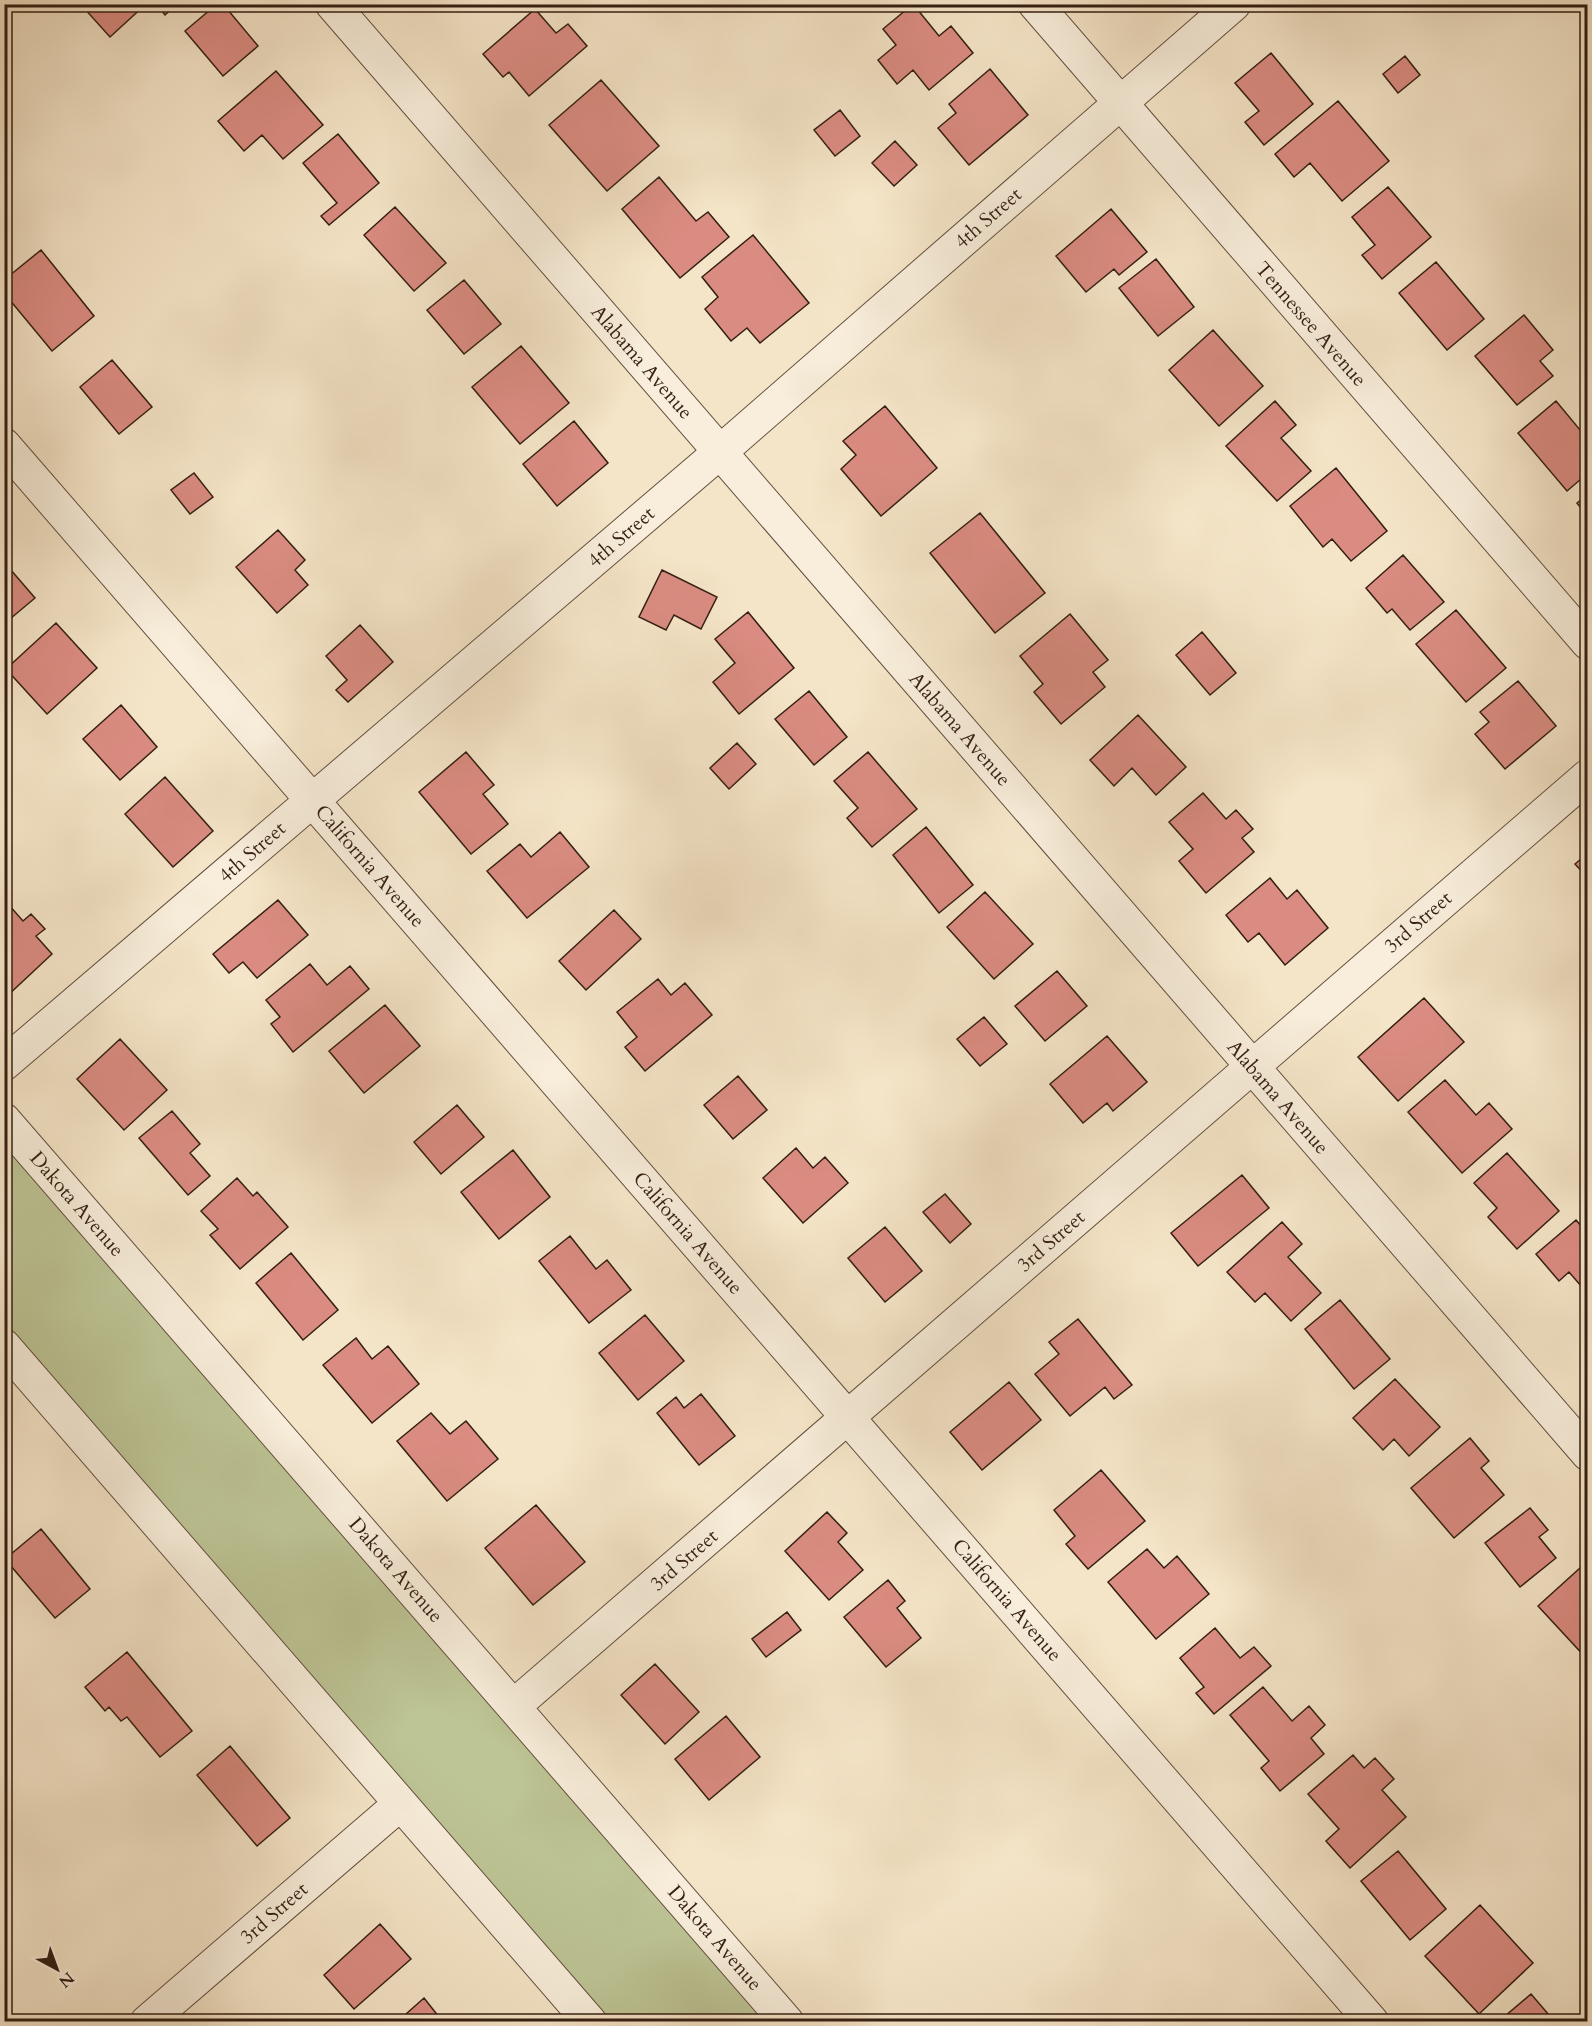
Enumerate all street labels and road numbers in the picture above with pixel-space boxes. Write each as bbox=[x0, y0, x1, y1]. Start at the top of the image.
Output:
street label: 4th Street bbox=[949, 181, 1028, 255]
street label: Tennessee Avenue bbox=[1249, 256, 1373, 392]
street label: Alabama Avenue bbox=[585, 299, 699, 425]
street label: 4th Street bbox=[582, 500, 661, 574]
street label: Alabama Avenue bbox=[903, 666, 1017, 792]
street label: California Avenue bbox=[309, 799, 431, 933]
street label: 4th Street bbox=[213, 815, 292, 889]
street label: 3rd Street bbox=[1378, 885, 1458, 959]
street label: Alabama Avenue bbox=[1221, 1034, 1335, 1160]
street label: Dakota Avenue bbox=[24, 1145, 130, 1263]
street label: California Avenue bbox=[627, 1166, 749, 1300]
street label: 3rd Street bbox=[1011, 1204, 1091, 1278]
street label: Dakota Avenue bbox=[343, 1511, 449, 1629]
street label: 3rd Street bbox=[644, 1523, 724, 1597]
street label: California Avenue bbox=[946, 1533, 1068, 1667]
street label: 3rd Street bbox=[234, 1876, 314, 1950]
street label: Dakota Avenue bbox=[662, 1879, 768, 1997]

